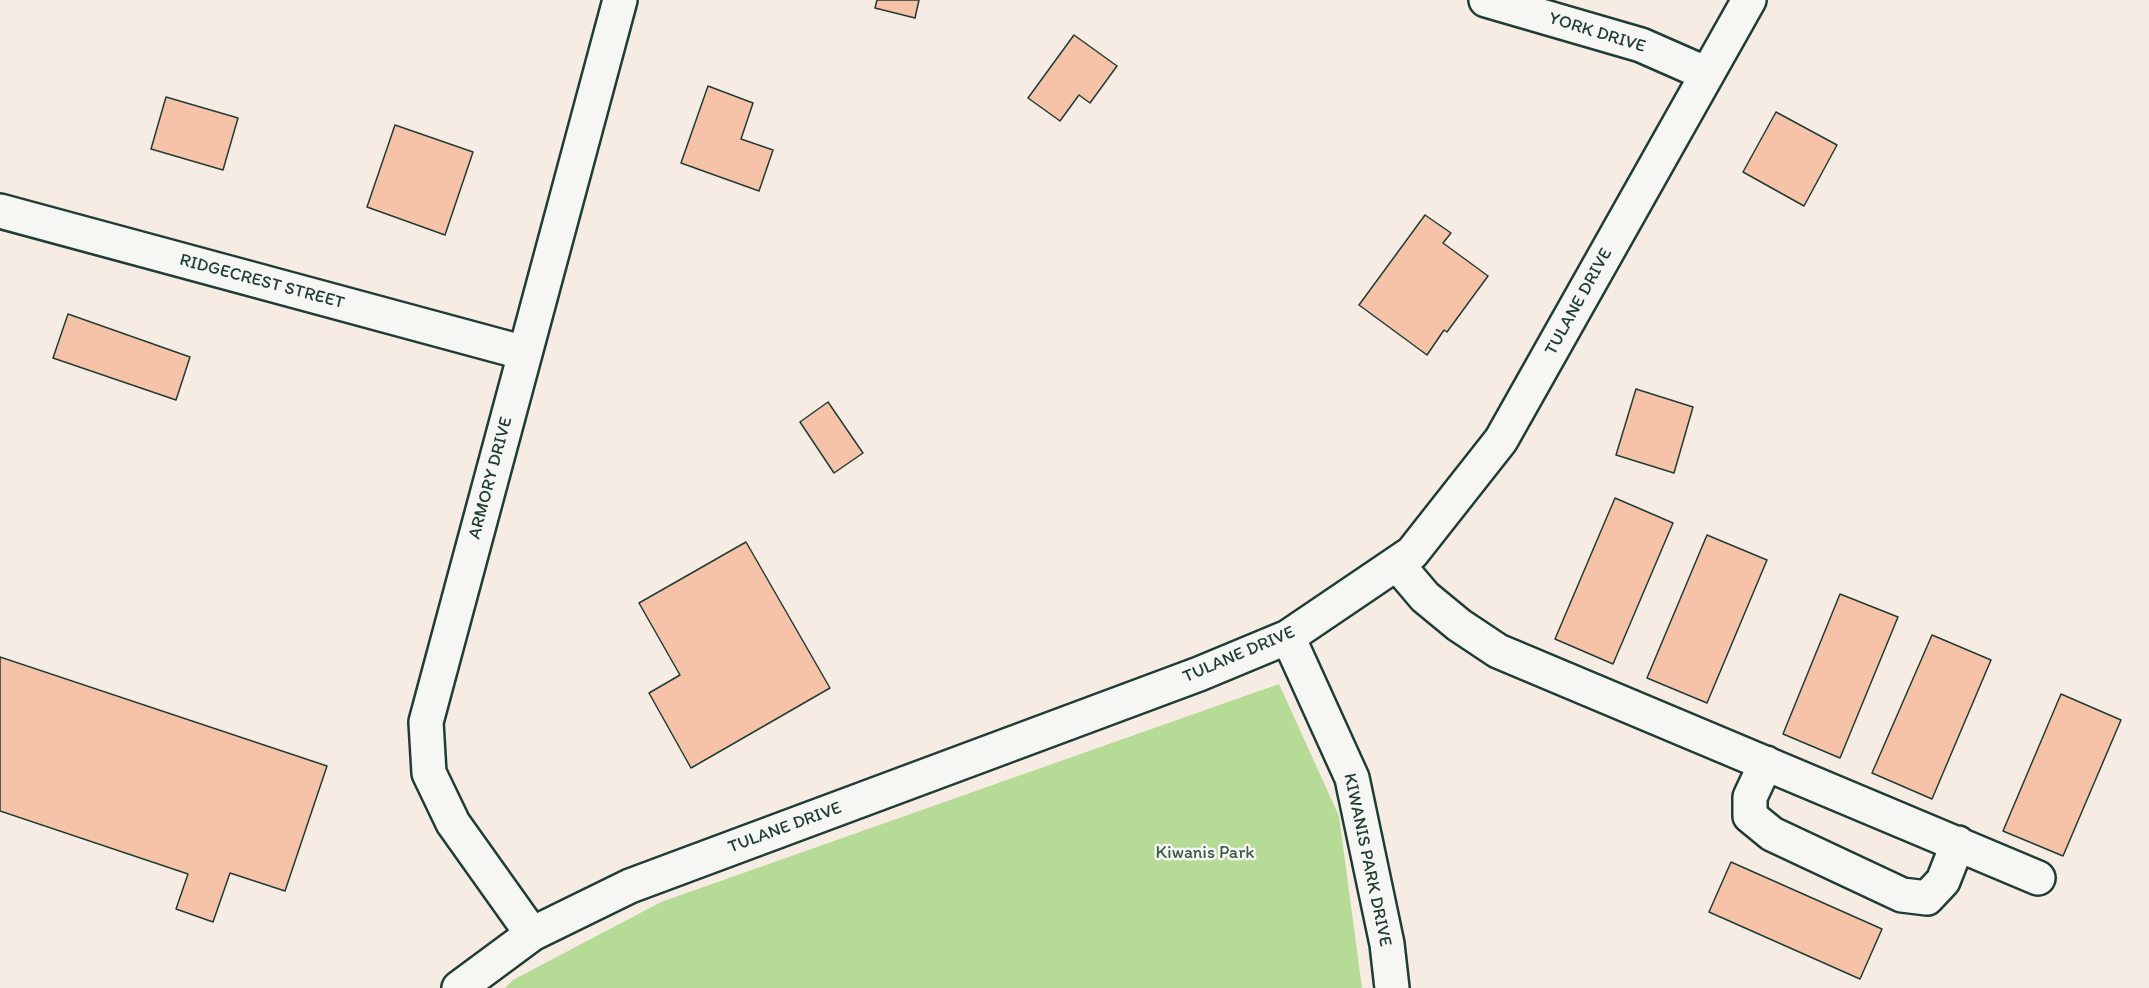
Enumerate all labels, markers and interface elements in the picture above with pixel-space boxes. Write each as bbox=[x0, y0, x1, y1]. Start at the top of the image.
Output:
street label: YORK DRIVE bbox=[1546, 8, 1648, 58]
street label: TULANE DRIVE bbox=[1541, 245, 1617, 359]
street label: RIDGECREST STREET bbox=[177, 250, 347, 314]
street label: ARMORY DRIVE bbox=[464, 414, 518, 542]
street label: TULANE DRIVE bbox=[1180, 622, 1298, 688]
street label: KIWANIS PARK DRIVE bbox=[1338, 771, 1396, 949]
street label: TULANE DRIVE bbox=[725, 797, 845, 859]
park label: Kiwanis Park bbox=[1156, 842, 1254, 864]

